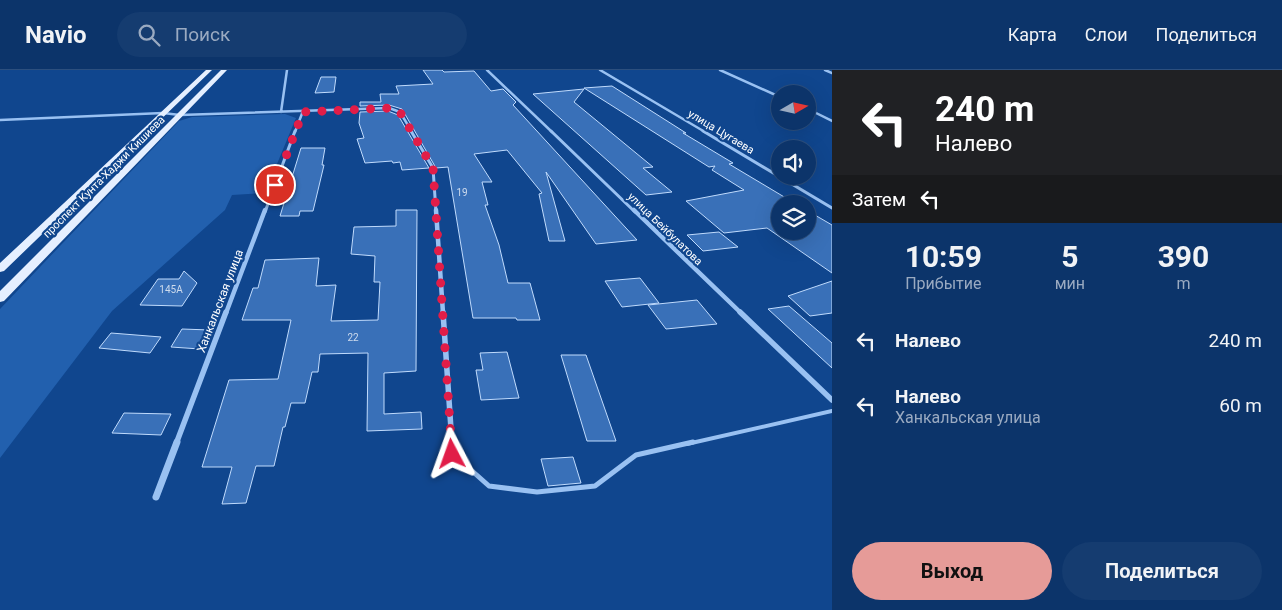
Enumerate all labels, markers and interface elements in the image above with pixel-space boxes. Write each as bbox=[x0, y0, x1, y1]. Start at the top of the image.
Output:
search box bbox=[117, 12, 467, 57]
text: Navio bbox=[25, 21, 87, 49]
icon: search bbox=[135, 21, 163, 49]
text: Поиск bbox=[175, 23, 230, 46]
text: Карта bbox=[1008, 24, 1057, 45]
text: Слои bbox=[1085, 24, 1128, 45]
text: Поделиться bbox=[1156, 24, 1257, 45]
north arrow bbox=[771, 85, 816, 130]
map controls bbox=[771, 85, 816, 240]
text: 240 m bbox=[935, 89, 1034, 130]
icon: left bbox=[852, 90, 917, 155]
street label: улица Цугаева bbox=[686, 107, 756, 157]
street label: проспект Кунта-Хаджи Кишиева bbox=[40, 113, 168, 241]
text: Налево bbox=[935, 131, 1012, 156]
button: sound bbox=[771, 140, 816, 185]
pin bbox=[254, 164, 296, 206]
icon: arrive bbox=[261, 171, 289, 199]
icon: left bbox=[916, 185, 944, 213]
house number: 19 bbox=[456, 187, 468, 198]
text: Затем bbox=[852, 188, 906, 211]
street label: улица Бейбулатова bbox=[625, 190, 705, 268]
button: layers bbox=[771, 195, 816, 240]
text: 10:59 bbox=[905, 239, 982, 274]
text: 5 bbox=[1061, 239, 1078, 274]
text: 390 bbox=[1158, 239, 1209, 274]
street label: Ханкальская улица bbox=[194, 247, 246, 355]
text: Прибытие bbox=[905, 274, 981, 293]
text: мин bbox=[1055, 274, 1085, 293]
text: m bbox=[1176, 274, 1190, 293]
house number: 145А bbox=[159, 284, 183, 295]
icon: left bbox=[852, 327, 880, 355]
text: Налево bbox=[895, 329, 961, 352]
text: 240 m bbox=[1209, 329, 1262, 352]
house number: 22 bbox=[347, 332, 359, 343]
text: Налево bbox=[895, 385, 961, 408]
icon: left bbox=[852, 392, 880, 420]
text: 60 m bbox=[1219, 394, 1262, 417]
text: Ханкальская улица bbox=[895, 408, 1041, 427]
position arrow bbox=[425, 427, 477, 479]
button: Выход bbox=[852, 542, 1052, 600]
button: Поделиться bbox=[1062, 542, 1262, 600]

